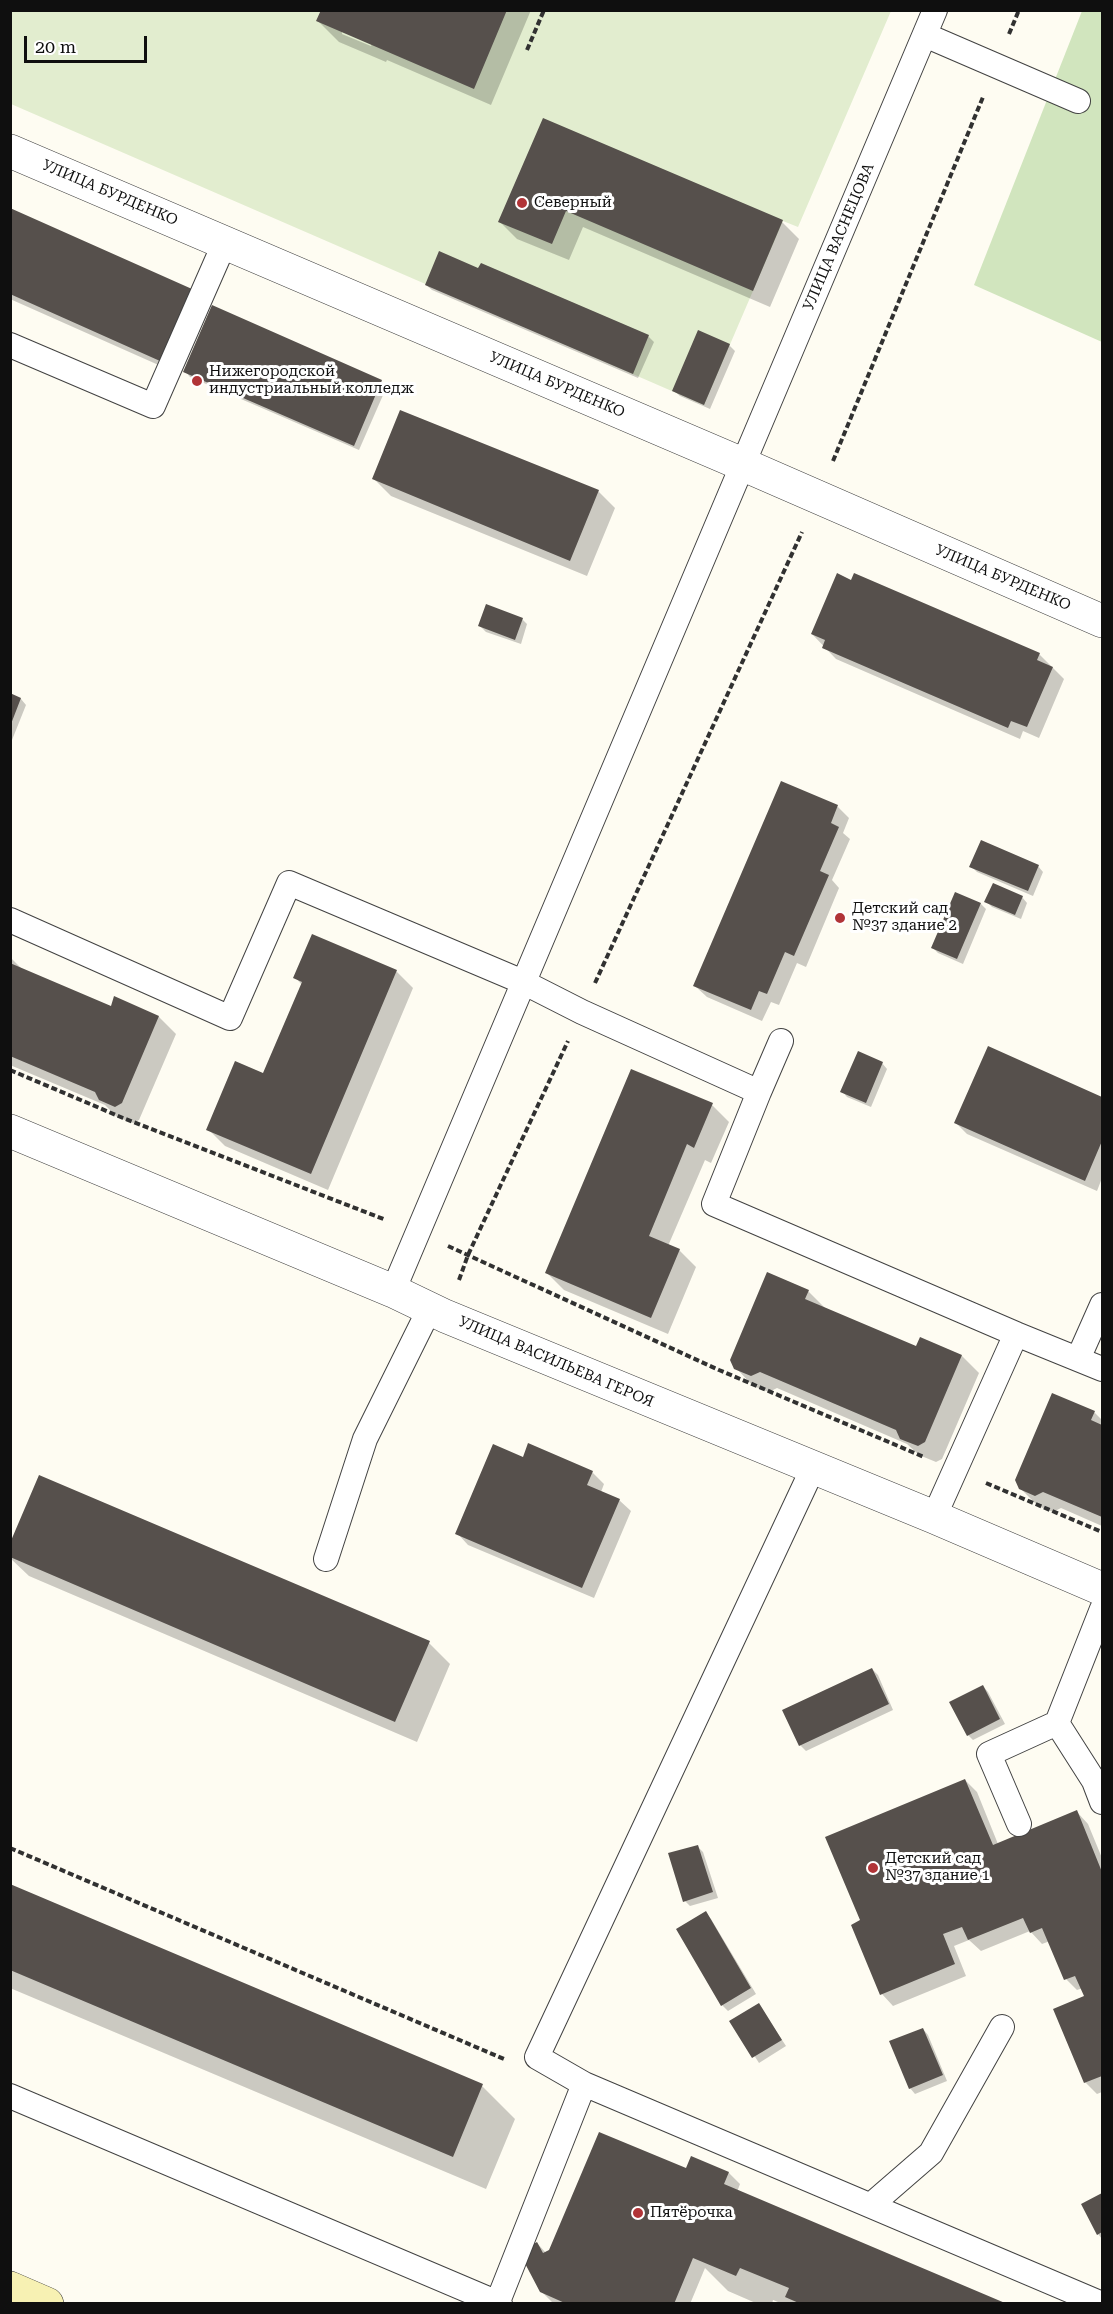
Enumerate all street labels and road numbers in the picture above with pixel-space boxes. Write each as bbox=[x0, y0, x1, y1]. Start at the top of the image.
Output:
street label: УЛИЦА БУРДЕНКО bbox=[39, 156, 181, 230]
street label: УЛИЦА ВАСНЕЦОВА bbox=[800, 161, 878, 313]
street label: УЛИЦА БУРДЕНКО bbox=[486, 348, 628, 422]
street label: УЛИЦА БУРДЕНКО bbox=[932, 541, 1074, 615]
street label: УЛИЦА ВАСИЛЬЕВА ГЕРОЯ bbox=[456, 1313, 656, 1411]

